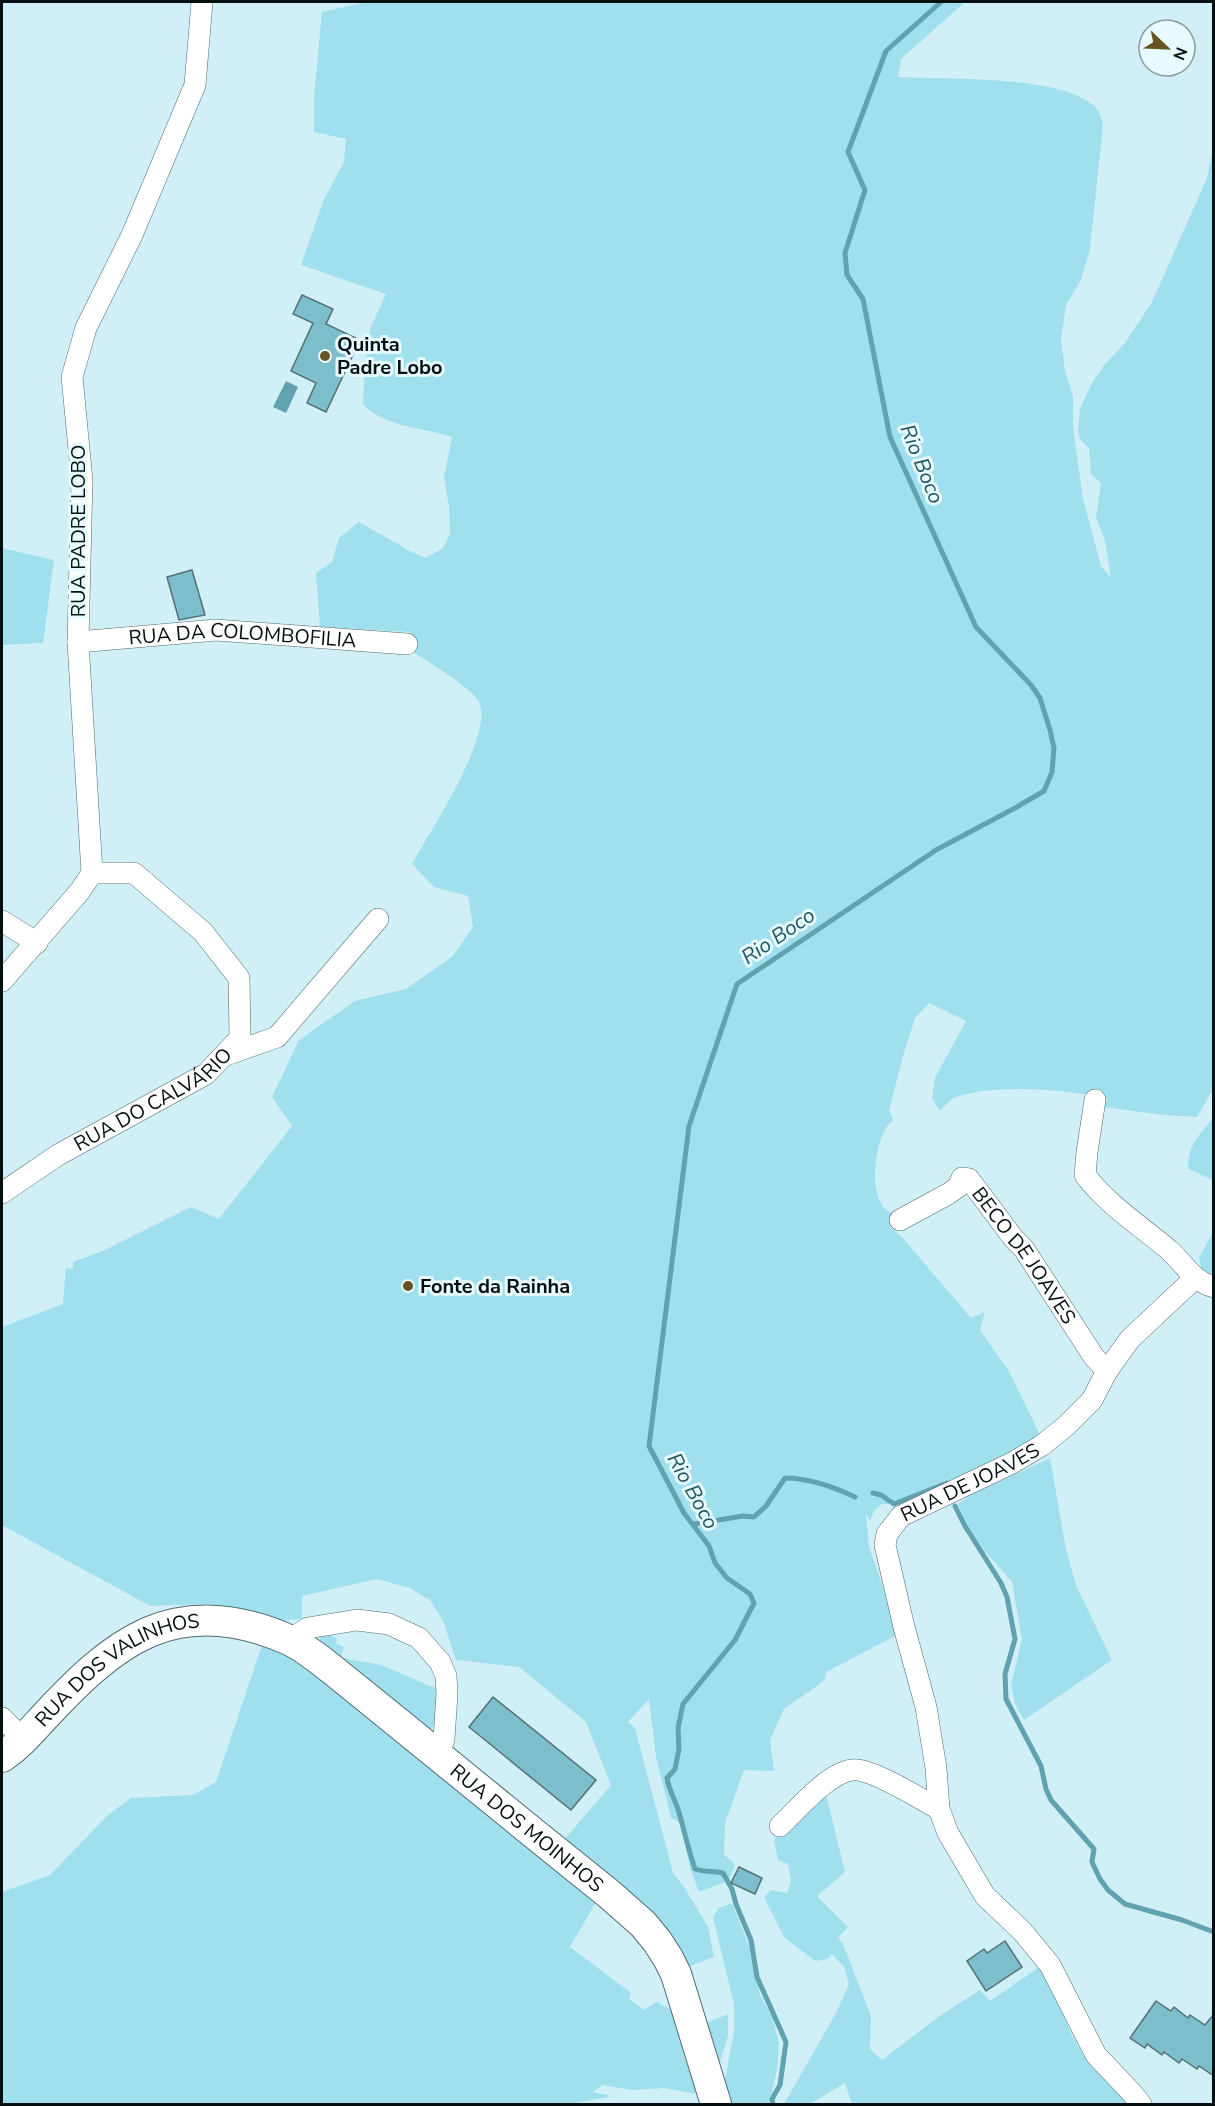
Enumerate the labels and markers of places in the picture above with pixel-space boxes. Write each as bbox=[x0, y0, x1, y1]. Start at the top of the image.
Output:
place label: Quinta Padre Lobo bbox=[337, 331, 443, 381]
marker: Quinta Padre Lobo bbox=[318, 349, 332, 363]
place label: Fonte da Rainha bbox=[420, 1273, 570, 1300]
marker: Fonte da Rainha bbox=[401, 1279, 415, 1293]

